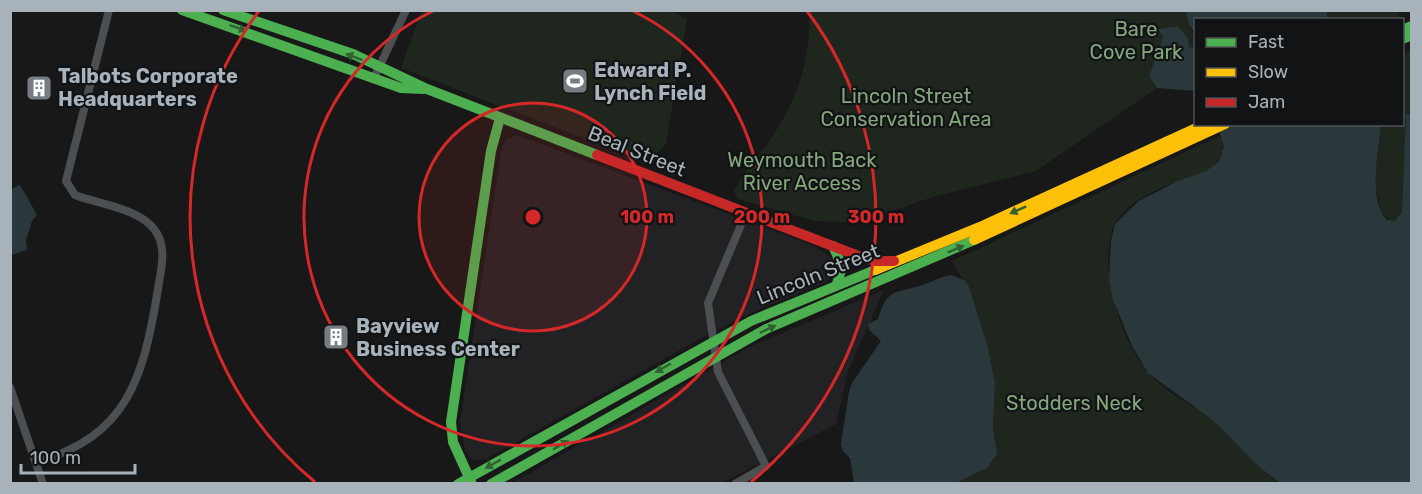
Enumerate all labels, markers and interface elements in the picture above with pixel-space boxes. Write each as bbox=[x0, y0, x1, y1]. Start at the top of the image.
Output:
park label: Bare Cove Park bbox=[1090, 17, 1183, 64]
legend bbox=[1194, 18, 1404, 126]
one-way arrow bbox=[229, 24, 247, 33]
text: Fast bbox=[1248, 31, 1284, 53]
one-way arrow bbox=[345, 52, 363, 61]
place label: Edward P. Lynch Field bbox=[594, 58, 706, 105]
text: Slow bbox=[1248, 61, 1288, 83]
place label: Talbots Corporate Headquarters bbox=[58, 64, 238, 111]
sports icon: Edward P. Lynch Field bbox=[560, 66, 590, 96]
building icon: Talbots Corporate Headquarters bbox=[24, 73, 54, 103]
park label: Lincoln Street Conservation Area bbox=[820, 84, 992, 131]
text: Jam bbox=[1248, 91, 1285, 113]
street label: Beal Street bbox=[585, 121, 689, 182]
park label: Weymouth Back River Access bbox=[727, 148, 877, 195]
text: 100 m bbox=[620, 206, 674, 228]
text: 200 m bbox=[734, 206, 790, 228]
text: 300 m bbox=[848, 206, 904, 228]
one-way arrow bbox=[1009, 206, 1027, 216]
centre of rings bbox=[523, 207, 543, 227]
street label: Lincoln Street bbox=[753, 238, 883, 310]
one-way arrow bbox=[947, 244, 965, 254]
place label: Bayview Business Center bbox=[356, 314, 520, 361]
building icon: Bayview Business Center bbox=[321, 322, 351, 352]
one-way arrow bbox=[759, 325, 776, 334]
one-way arrow bbox=[654, 363, 671, 373]
park label: Stodders Neck bbox=[1006, 391, 1143, 415]
scale bar bbox=[21, 437, 135, 475]
one-way arrow bbox=[552, 440, 569, 450]
text: 100 m bbox=[30, 447, 81, 469]
one-way arrow bbox=[485, 459, 502, 469]

